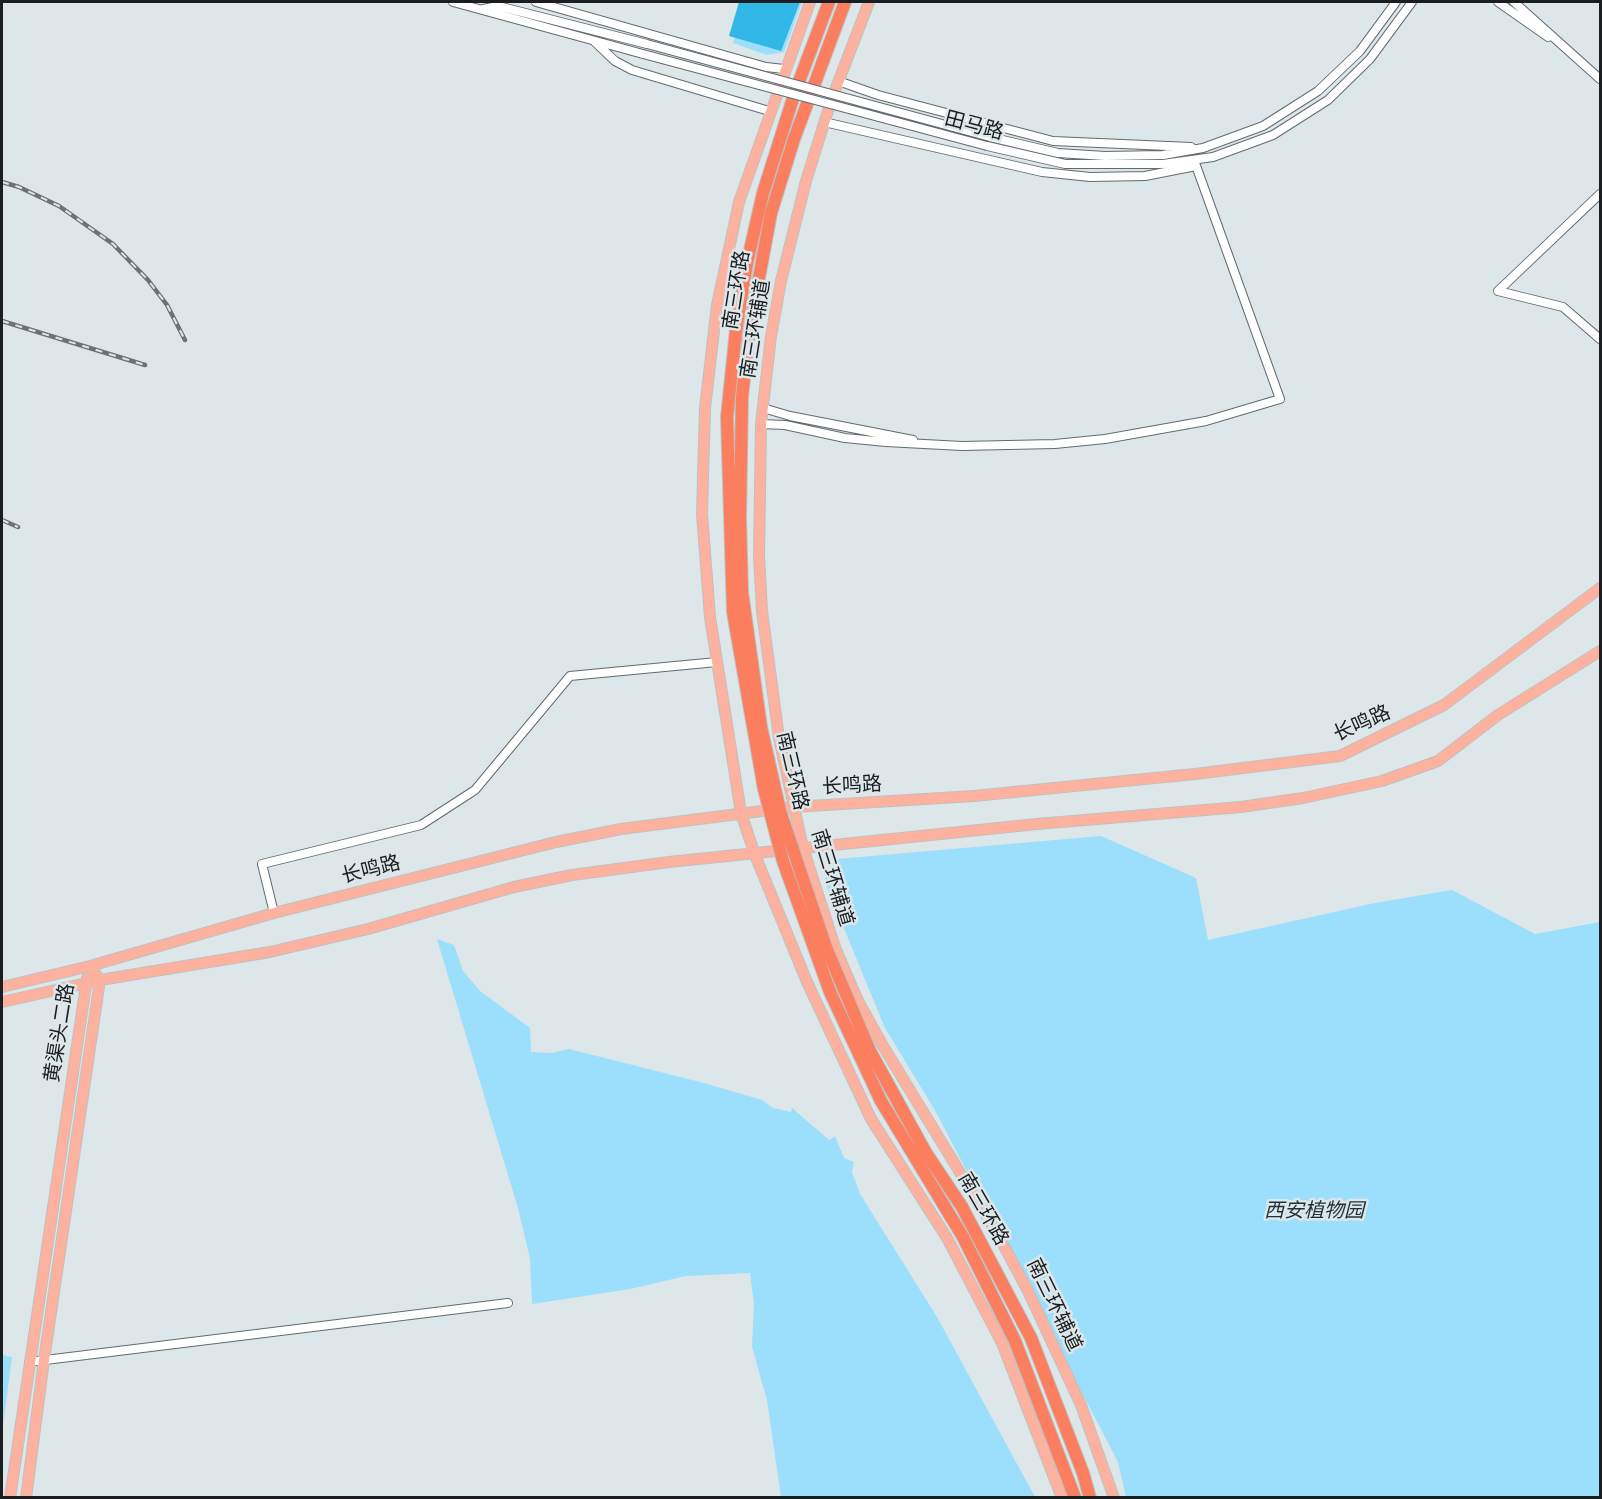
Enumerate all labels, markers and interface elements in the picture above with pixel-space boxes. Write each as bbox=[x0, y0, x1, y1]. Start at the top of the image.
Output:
street label: 田马路 bbox=[942, 107, 1006, 145]
street label: 南三环路 bbox=[719, 249, 755, 331]
street label: 南三环辅道 bbox=[736, 278, 776, 380]
street label: 长鸣路 bbox=[1330, 701, 1394, 747]
street label: 南三环路 bbox=[771, 729, 813, 813]
street label: 长鸣路 bbox=[821, 772, 883, 800]
street label: 南三环辅道 bbox=[806, 827, 858, 929]
street label: 长鸣路 bbox=[339, 851, 403, 889]
street label: 黄渠头二路 bbox=[40, 982, 80, 1084]
street label: 南三环路 bbox=[953, 1168, 1013, 1250]
park label: 西安植物园 bbox=[1264, 1199, 1364, 1223]
street label: 南三环辅道 bbox=[1021, 1255, 1087, 1355]

